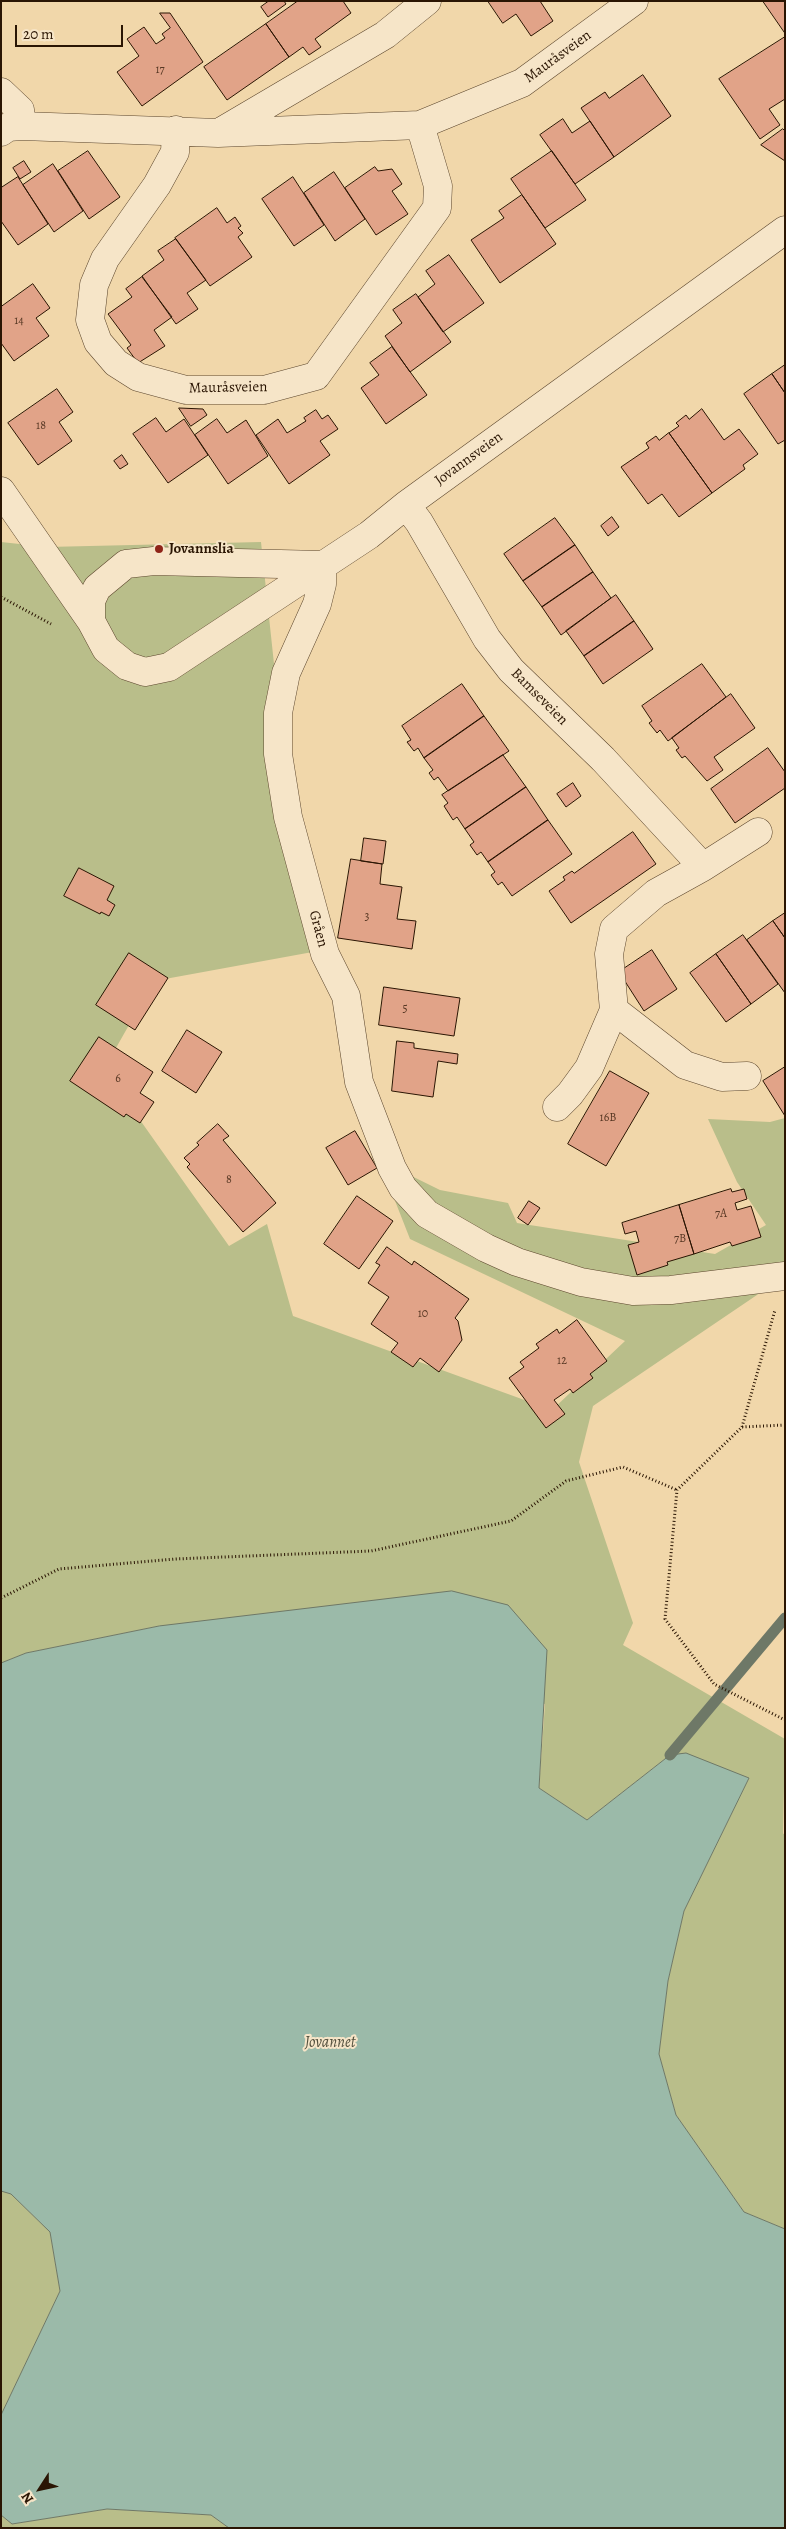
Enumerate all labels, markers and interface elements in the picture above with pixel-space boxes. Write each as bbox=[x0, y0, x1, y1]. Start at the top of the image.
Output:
scale bar bbox=[18, 15, 125, 47]
text: 20 m bbox=[23, 24, 54, 44]
street label: Mauråsveien bbox=[521, 27, 595, 87]
house number: 17 bbox=[155, 63, 165, 77]
house number: 14 bbox=[14, 314, 24, 328]
street label: Mauråsveien bbox=[189, 378, 267, 398]
house number: 18 bbox=[36, 419, 46, 433]
street label: Jovannsveien bbox=[431, 428, 507, 490]
place label: Jovannslia bbox=[169, 540, 234, 558]
marker: Jovannslia bbox=[153, 543, 165, 555]
street label: Bamseveien bbox=[507, 665, 571, 729]
street label: Gråen bbox=[304, 909, 332, 949]
house number: 3 bbox=[365, 910, 369, 924]
house number: 5 bbox=[402, 1002, 408, 1016]
house number: 6 bbox=[115, 1072, 121, 1086]
house number: 16B bbox=[600, 1111, 616, 1125]
house number: 8 bbox=[226, 1173, 232, 1187]
house number: 7A bbox=[715, 1207, 727, 1221]
house number: 7B bbox=[674, 1232, 686, 1246]
house number: 10 bbox=[418, 1307, 428, 1321]
house number: 12 bbox=[557, 1354, 567, 1368]
water label: Jovannet bbox=[305, 2033, 355, 2053]
north arrow bbox=[15, 2464, 65, 2514]
text: N bbox=[17, 2488, 38, 2508]

